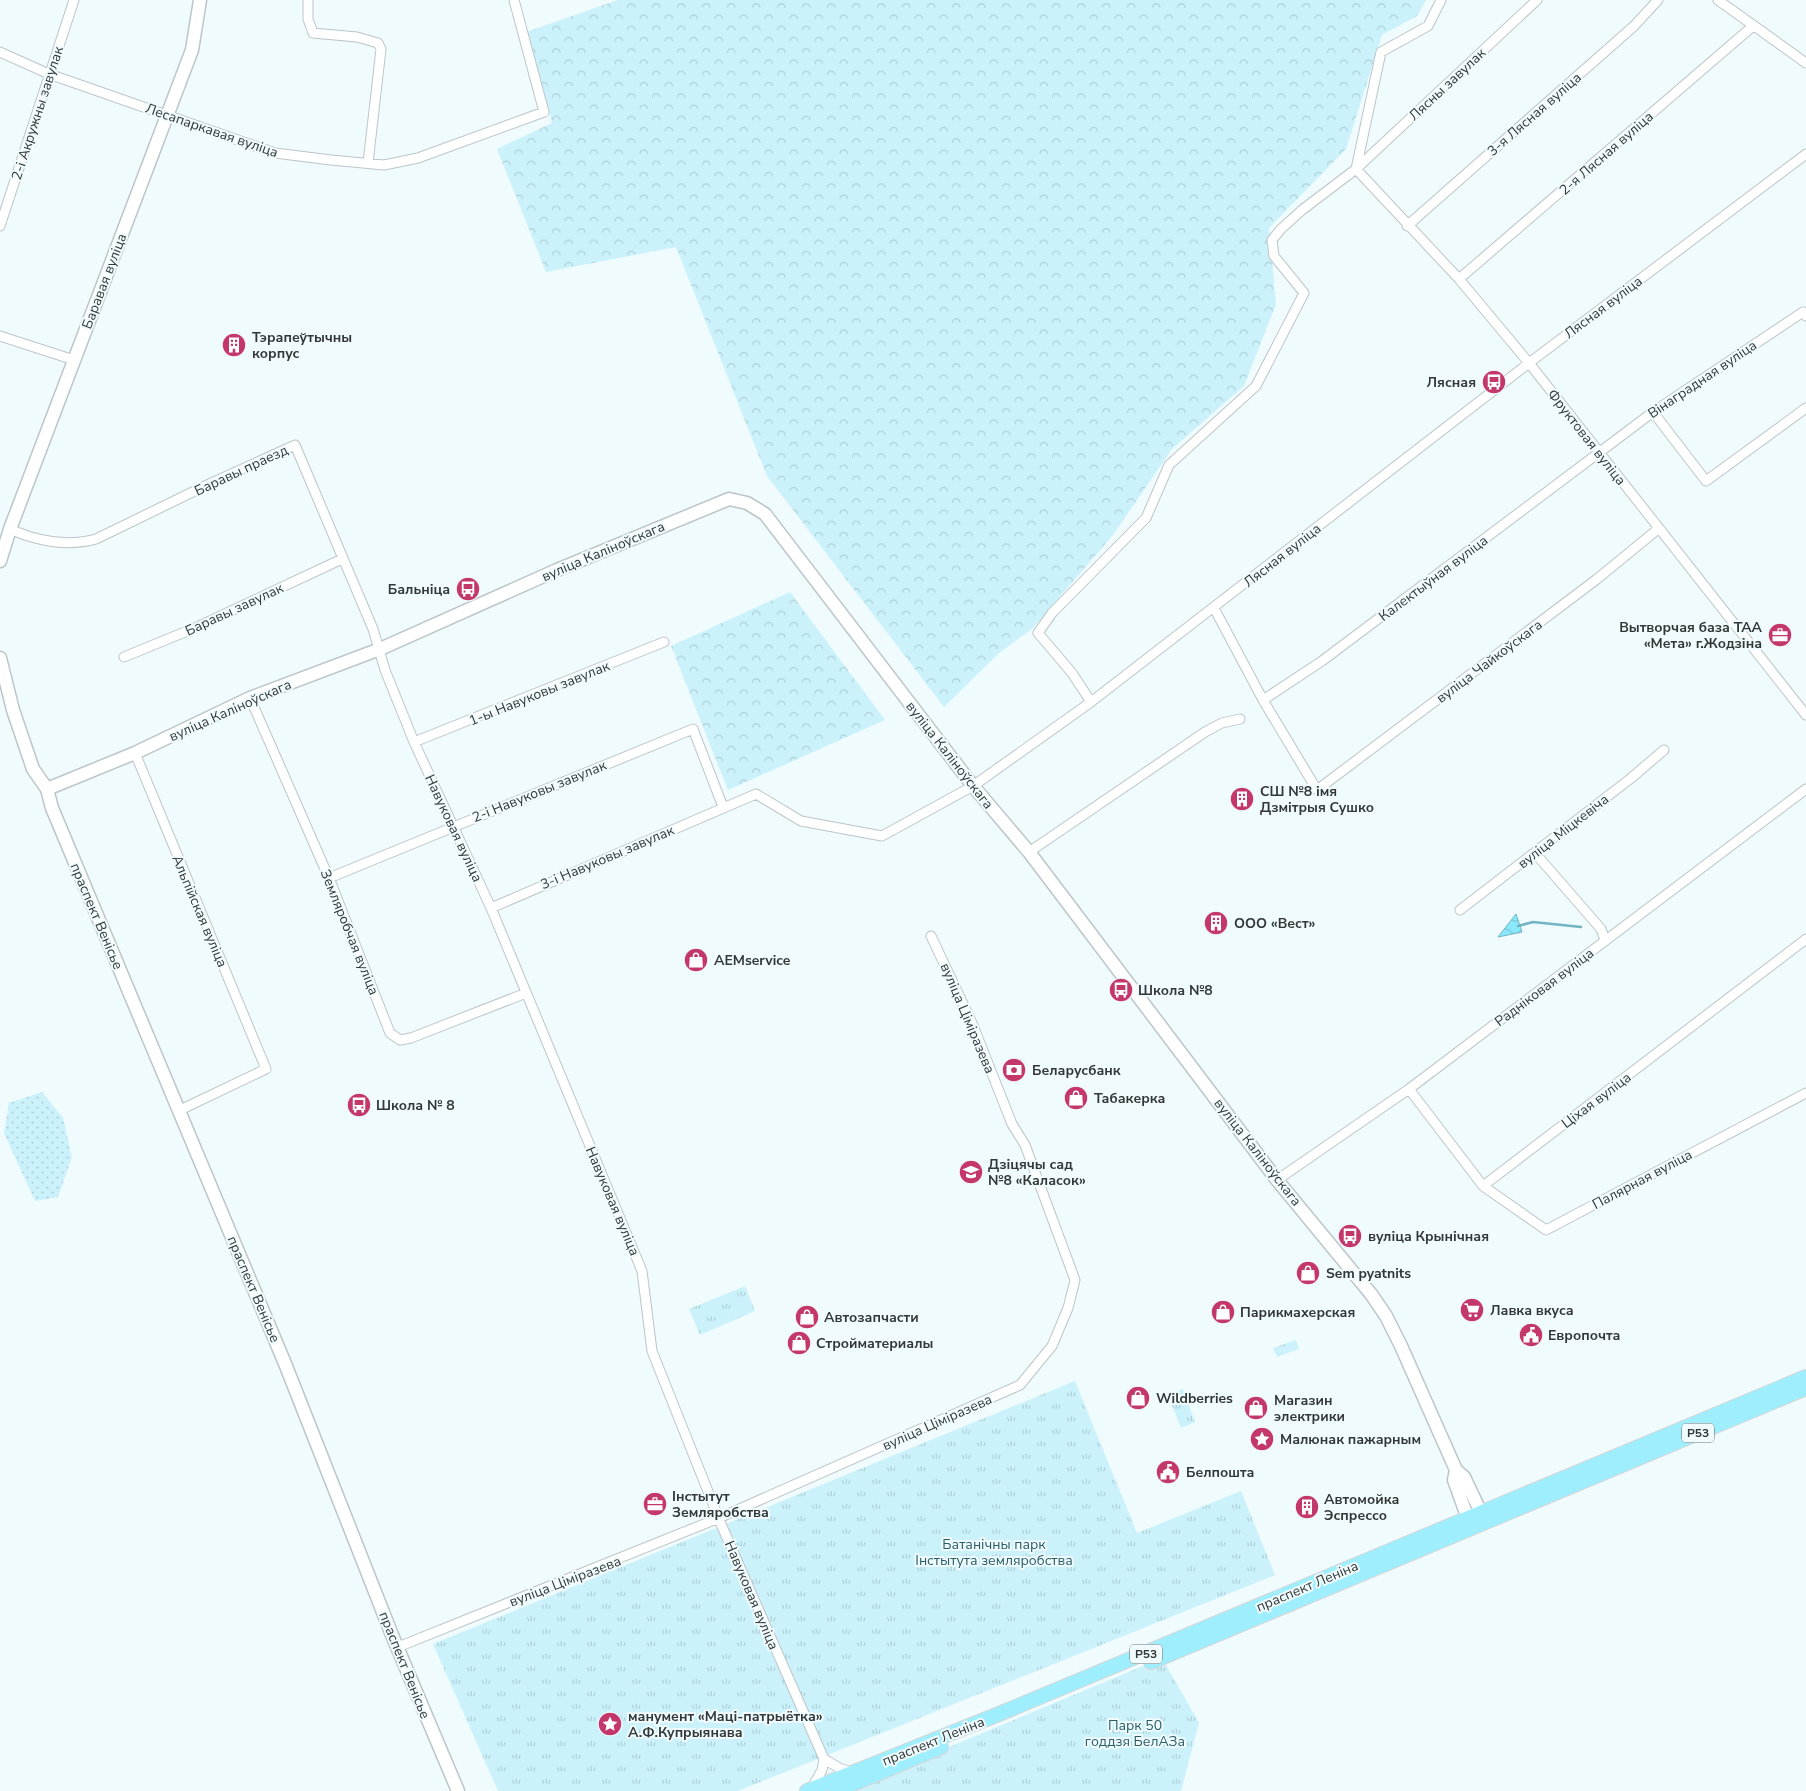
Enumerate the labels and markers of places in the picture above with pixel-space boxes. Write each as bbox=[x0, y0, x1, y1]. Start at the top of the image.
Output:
place label: Тэрапеўтычны корпус bbox=[252, 328, 352, 363]
building icon: Тэрапеўтычны корпус bbox=[221, 332, 247, 358]
bus stop icon: Лясная bbox=[1481, 369, 1507, 395]
place label: Лясная bbox=[1427, 373, 1476, 392]
bus stop icon: Бальніца bbox=[455, 576, 481, 602]
place label: Бальніца bbox=[388, 580, 450, 599]
place label: Вытворчая база ТАА «Мета» г.Жодзіна bbox=[1619, 618, 1763, 653]
office icon: Вытворчая база ТАА «Мета» г.Жодзіна bbox=[1767, 622, 1793, 648]
place label: СШ №8 імя Дзмітрыя Сушко bbox=[1260, 782, 1374, 817]
building icon: СШ №8 імя Дзмітрыя Сушко bbox=[1229, 786, 1255, 812]
building icon: ООО «Вест» bbox=[1203, 910, 1229, 936]
place label: ООО «Вест» bbox=[1234, 914, 1316, 933]
shop icon: AEMservice bbox=[683, 947, 709, 973]
place label: AEMservice bbox=[714, 951, 791, 970]
bus stop icon: Школа №8 bbox=[1108, 977, 1134, 1003]
place label: Школа №8 bbox=[1138, 981, 1213, 1000]
bank icon: Беларусбанк bbox=[1001, 1057, 1027, 1083]
place label: Беларусбанк bbox=[1032, 1061, 1121, 1080]
shop icon: Табакерка bbox=[1063, 1085, 1089, 1111]
place label: Табакерка bbox=[1094, 1089, 1165, 1108]
bus stop icon: Школа № 8 bbox=[346, 1092, 372, 1118]
place label: Школа № 8 bbox=[376, 1096, 455, 1115]
place label: Дзіцячы сад №8 «Каласок» bbox=[988, 1155, 1086, 1190]
school or university icon: Дзіцячы сад №8 «Каласок» bbox=[958, 1159, 984, 1185]
bus stop icon: вуліца Крынічная bbox=[1337, 1223, 1363, 1249]
place label: вуліца Крынічная bbox=[1368, 1227, 1489, 1246]
shop icon: Sem pyatnits bbox=[1295, 1260, 1321, 1286]
place label: Sem pyatnits bbox=[1326, 1264, 1411, 1283]
supermarket icon: Лавка вкуса bbox=[1459, 1297, 1485, 1323]
shop icon: Парикмахерская bbox=[1210, 1299, 1236, 1325]
place label: Лавка вкуса bbox=[1490, 1301, 1574, 1320]
place label: Парикмахерская bbox=[1240, 1303, 1355, 1322]
shop icon: Автозапчасти bbox=[794, 1304, 820, 1330]
place label: Автозапчасти bbox=[824, 1308, 919, 1327]
public building icon: Европочта bbox=[1518, 1322, 1544, 1348]
place label: Европочта bbox=[1548, 1326, 1620, 1345]
shop icon: Стройматериалы bbox=[786, 1330, 812, 1356]
place label: Стройматериалы bbox=[816, 1334, 933, 1353]
shop icon: Wildberries bbox=[1125, 1385, 1151, 1411]
place label: Wildberries bbox=[1156, 1389, 1233, 1408]
place label: Магазин электрики bbox=[1274, 1391, 1345, 1426]
shop icon: Магазин электрики bbox=[1243, 1395, 1269, 1421]
place icon: Малюнак пажарным bbox=[1249, 1426, 1275, 1452]
place label: Малюнак пажарным bbox=[1280, 1430, 1421, 1449]
public building icon: Белпошта bbox=[1155, 1459, 1181, 1485]
place label: Белпошта bbox=[1186, 1463, 1254, 1482]
place label: Інстытут Земляробства bbox=[672, 1487, 769, 1522]
place label: Автомойка Эспрессо bbox=[1324, 1490, 1399, 1525]
office icon: Інстытут Земляробства bbox=[642, 1491, 668, 1517]
building icon: Автомойка Эспрессо bbox=[1294, 1494, 1320, 1520]
place label: манумент «Маці-патрыётка» А.Ф.Купрыянава bbox=[628, 1707, 823, 1742]
place icon: манумент «Маці-патрыётка» А.Ф.Купрыянава bbox=[597, 1711, 623, 1737]

